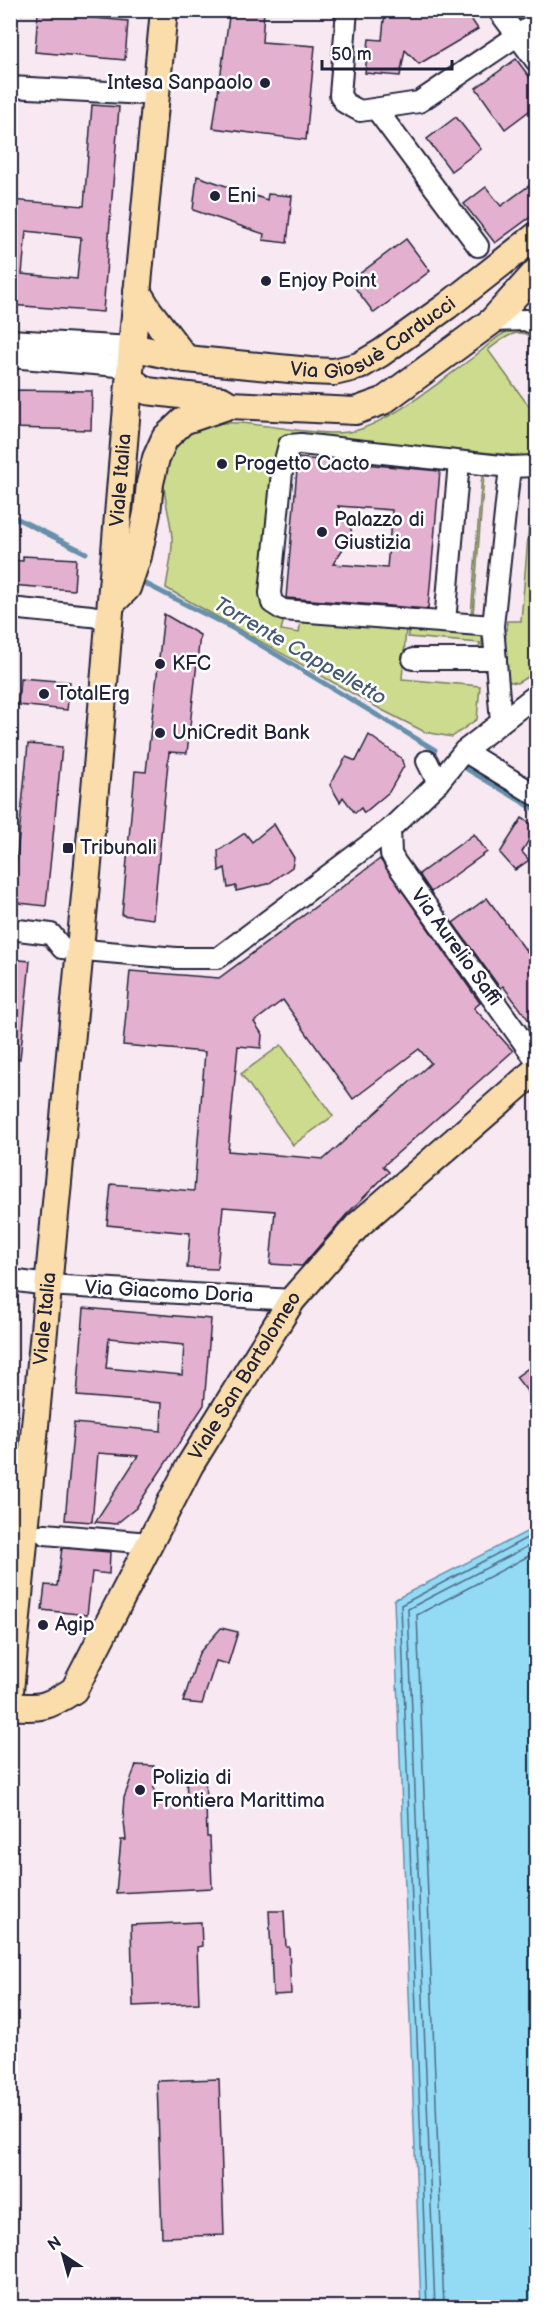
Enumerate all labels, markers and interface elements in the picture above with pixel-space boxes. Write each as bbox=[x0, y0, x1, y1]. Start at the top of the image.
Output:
scale bar bbox=[322, 33, 452, 71]
text: 50 m bbox=[331, 44, 372, 65]
place label: Intesa Sanpaolo bbox=[107, 71, 253, 95]
marker: Intesa Sanpaolo bbox=[258, 76, 272, 90]
place label: Eni bbox=[227, 184, 256, 208]
marker: Eni bbox=[208, 189, 222, 203]
place label: Enjoy Point bbox=[278, 269, 377, 293]
marker: Enjoy Point bbox=[259, 274, 273, 288]
street label: Via Giosuè Carducci bbox=[289, 292, 461, 384]
street label: Viale Italia bbox=[105, 432, 137, 528]
place label: Progetto Cacto bbox=[234, 452, 370, 476]
marker: Progetto Cacto bbox=[215, 457, 229, 471]
place label: Palazzo di Giustizia bbox=[334, 508, 425, 555]
marker: Palazzo di Giustizia bbox=[315, 525, 329, 539]
water label: Torrente Cappelletto bbox=[209, 591, 391, 711]
place label: KFC bbox=[172, 652, 211, 676]
marker: KFC bbox=[153, 657, 167, 671]
place label: TotalErg bbox=[56, 682, 130, 706]
marker: TotalErg bbox=[37, 687, 51, 701]
place label: UniCredit Bank bbox=[172, 721, 309, 745]
marker: UniCredit Bank bbox=[153, 726, 167, 740]
place label: Tribunali bbox=[80, 836, 157, 860]
marker: Tribunali bbox=[61, 841, 75, 855]
street label: Via Aurelio Saffi bbox=[406, 884, 506, 1010]
street label: Viale Italia bbox=[29, 1271, 61, 1366]
street label: Via Giacomo Doria bbox=[84, 1276, 254, 1308]
street label: Viale San Bartolomeo bbox=[184, 1286, 306, 1465]
place label: Agip bbox=[55, 1613, 95, 1637]
marker: Agip bbox=[36, 1618, 50, 1632]
place label: Polizia di Frontiera Marittima bbox=[152, 1766, 325, 1813]
marker: Polizia di Frontiera Marittima bbox=[133, 1783, 147, 1797]
north arrow bbox=[33, 2225, 93, 2285]
text: N bbox=[45, 2233, 66, 2255]

